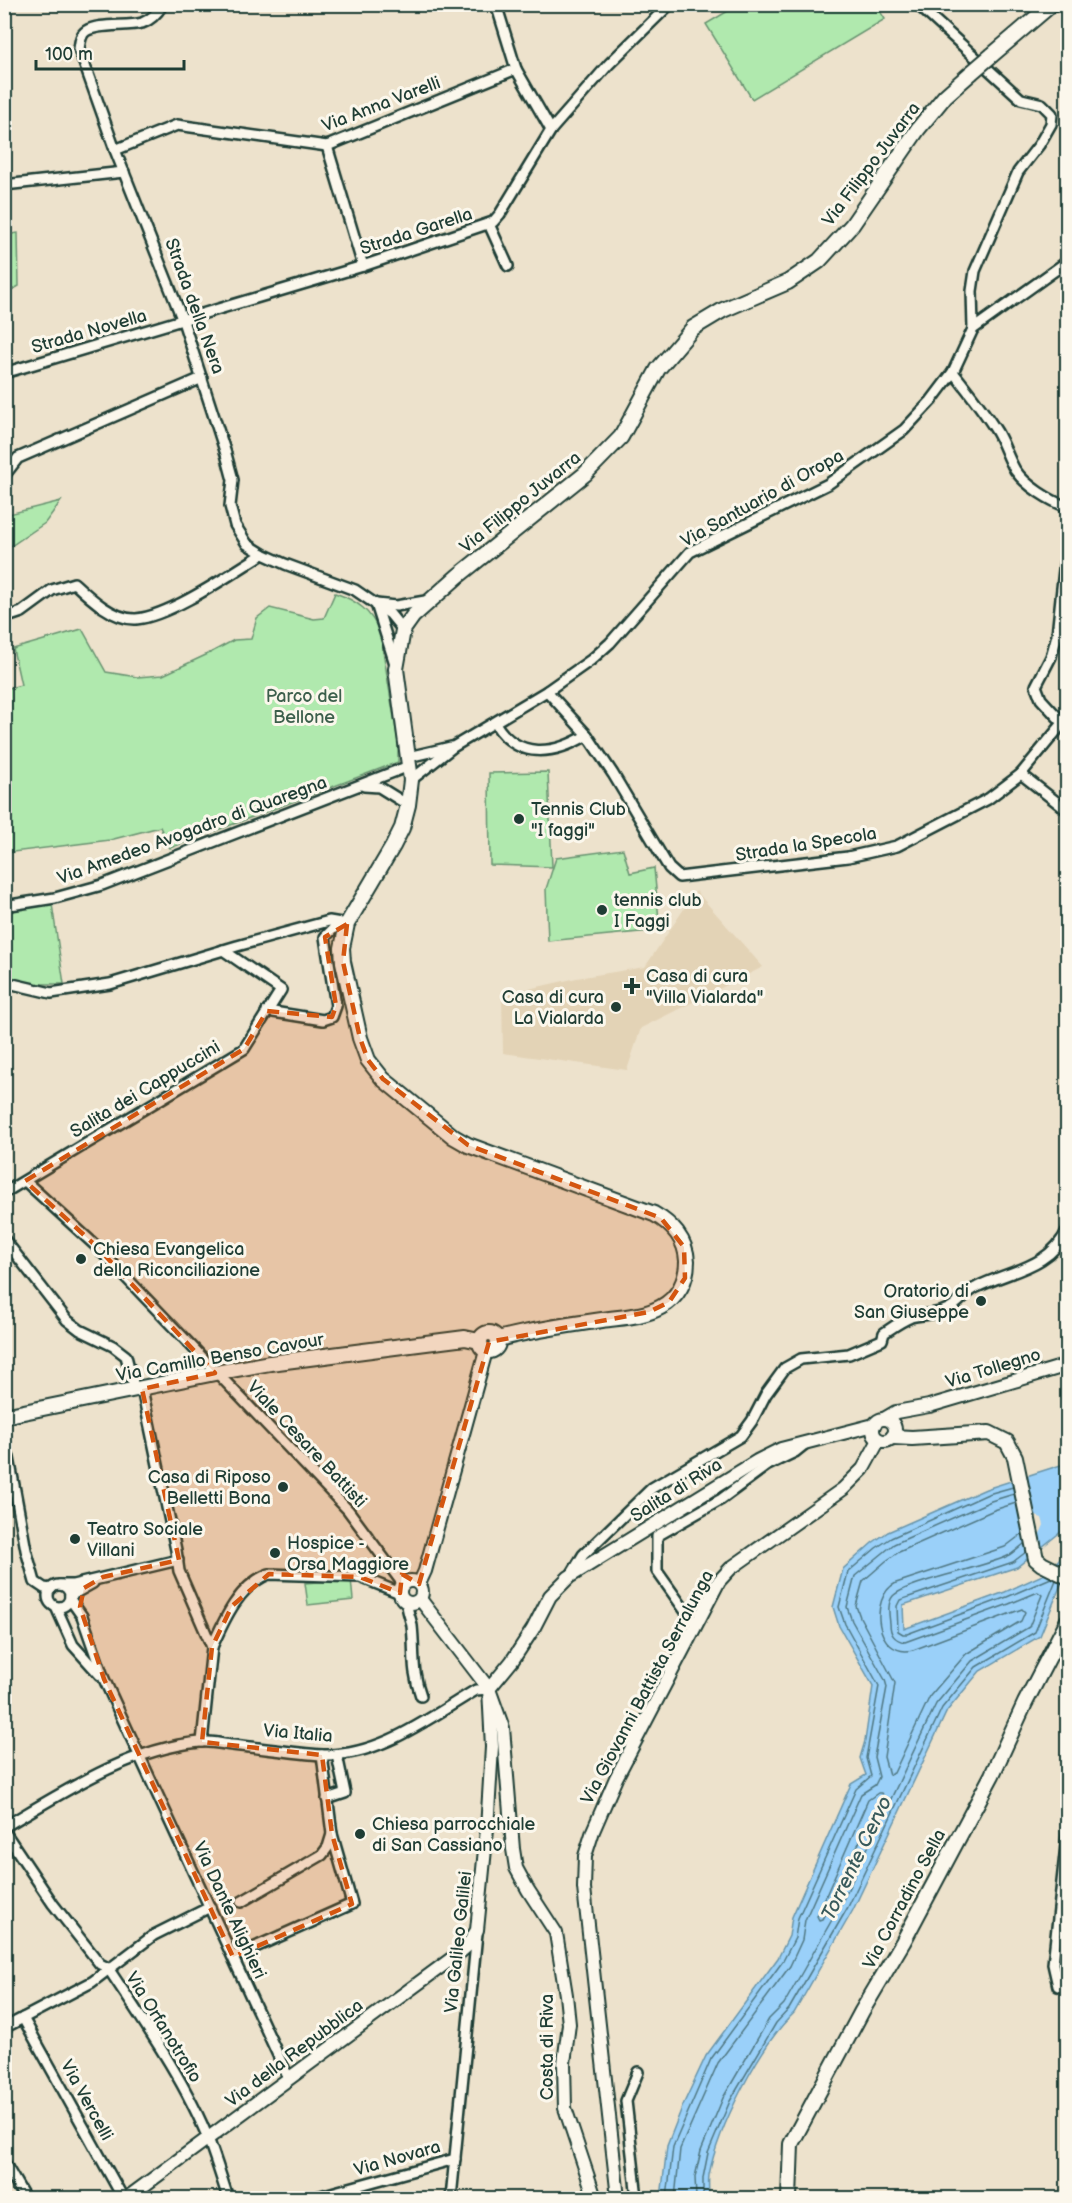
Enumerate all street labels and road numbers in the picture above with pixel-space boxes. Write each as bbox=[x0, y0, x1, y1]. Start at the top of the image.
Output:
street label: Via Anna Varelli bbox=[319, 72, 443, 137]
street label: Via Filippo Juvarra bbox=[818, 98, 925, 230]
street label: Strada Garella bbox=[357, 203, 475, 259]
street label: Strada della Nera bbox=[160, 236, 229, 377]
street label: Strada Novella bbox=[29, 305, 149, 358]
street label: Via Santuario di Oropa bbox=[677, 445, 847, 552]
street label: Via Filippo Juvarra bbox=[456, 447, 585, 558]
street label: Via Amedeo Avogadro di Quaregna bbox=[54, 772, 330, 889]
street label: Strada la Specola bbox=[734, 823, 878, 866]
street label: Salita dei Cappuccini bbox=[67, 1036, 224, 1142]
street label: Via Camillo Benso Cavour bbox=[115, 1329, 326, 1386]
street label: Via Tollegno bbox=[943, 1344, 1043, 1393]
street label: Viale Cesare Battisti bbox=[242, 1377, 371, 1512]
street label: Salita di Riva bbox=[627, 1454, 726, 1527]
street label: Via Giovanni Battista Serralunga bbox=[577, 1567, 718, 1808]
street label: Via Italia bbox=[262, 1720, 334, 1747]
street label: Via Corradino Sella bbox=[859, 1826, 950, 1973]
street label: Via Dante Alighieri bbox=[188, 1838, 271, 1982]
street label: Via Galileo Galilei bbox=[441, 1870, 476, 2014]
street label: Via Orfanotrofio bbox=[121, 1968, 206, 2087]
street label: Costa di Riva bbox=[537, 1994, 558, 2100]
street label: Via della Repubblica bbox=[222, 1995, 367, 2112]
street label: Via Vercelli bbox=[56, 2056, 117, 2144]
street label: Via Novara bbox=[351, 2136, 443, 2181]

